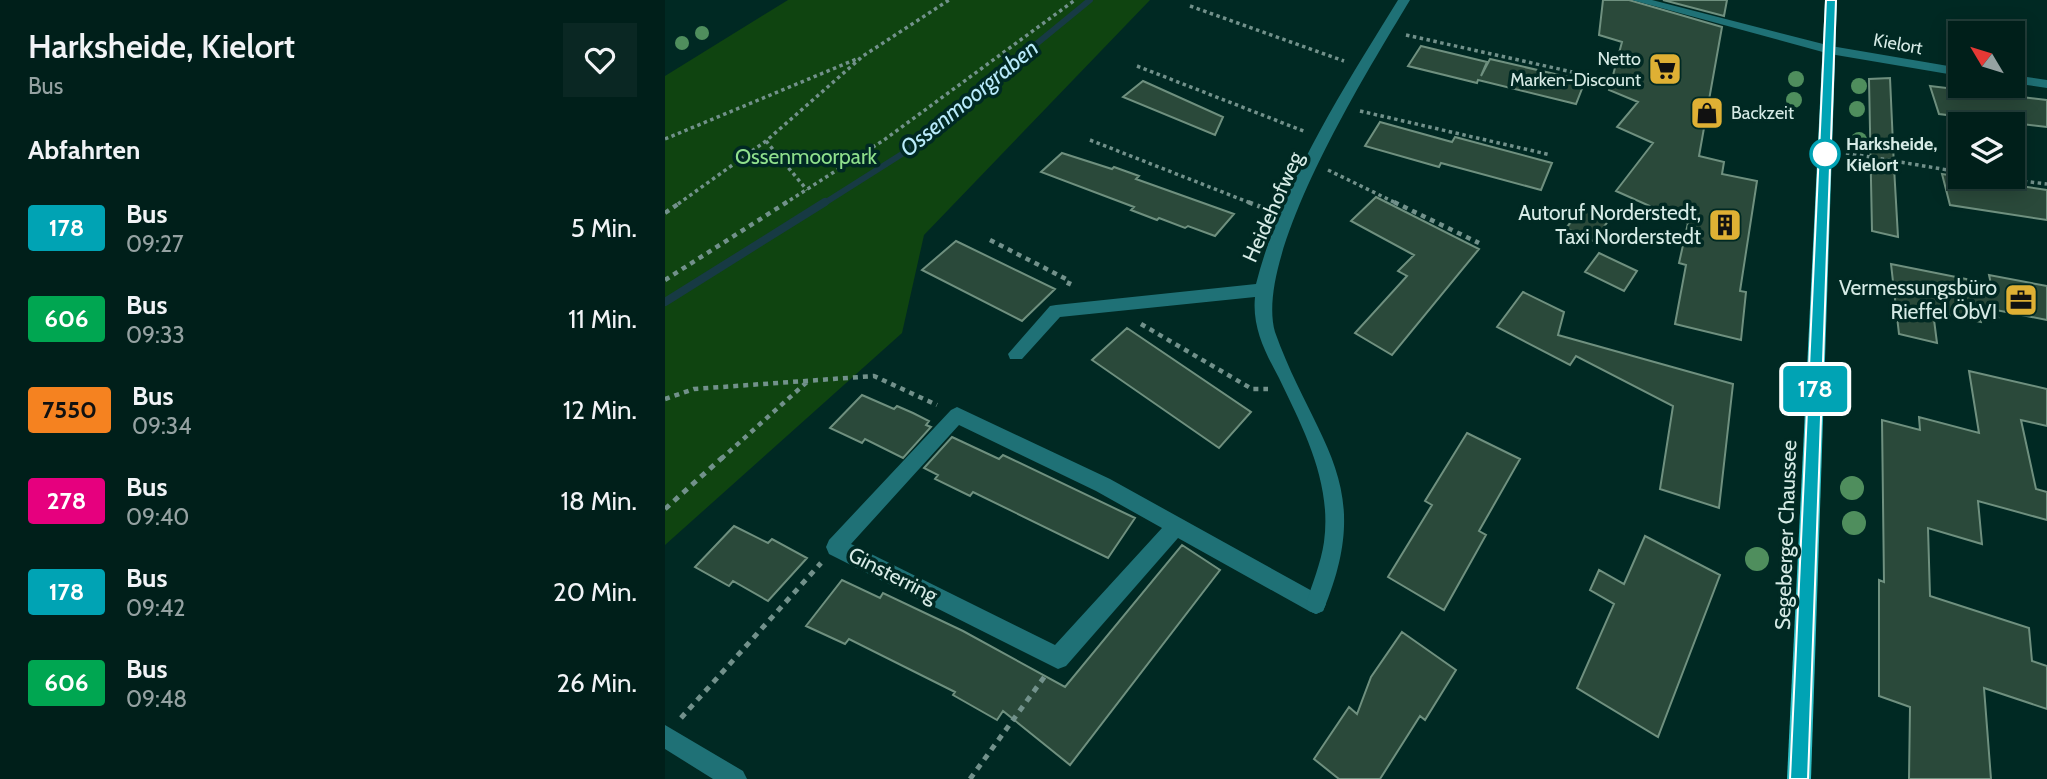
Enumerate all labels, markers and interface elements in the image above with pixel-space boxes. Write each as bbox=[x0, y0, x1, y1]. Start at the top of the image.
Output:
north arrow bbox=[1948, 21, 2025, 98]
map controls bbox=[1948, 21, 2025, 189]
button: heart bbox=[563, 23, 637, 97]
text: Harksheide, Kielort bbox=[28, 26, 295, 66]
street label: Kielort bbox=[1872, 29, 1924, 59]
water label: Ossenmoorgraben bbox=[894, 34, 1044, 162]
place label: Netto Marken-Discount bbox=[1510, 48, 1641, 91]
supermarket icon: Netto Marken-Discount bbox=[1646, 50, 1684, 88]
text: Bus bbox=[28, 72, 63, 100]
shop icon: Backzeit bbox=[1688, 94, 1726, 132]
place label: Backzeit bbox=[1731, 102, 1794, 124]
button: layers bbox=[1948, 112, 2025, 189]
place label: Harksheide, Kielort bbox=[1846, 133, 1937, 176]
text: Abfahrten bbox=[28, 134, 140, 166]
marker: Harksheide, Kielort bbox=[1810, 139, 1840, 169]
park label: Ossenmoorpark bbox=[735, 144, 878, 169]
street label: Heidehofweg bbox=[1237, 147, 1308, 266]
text: Bus bbox=[126, 198, 167, 230]
place label: Autoruf Norderstedt, Taxi Norderstedt bbox=[1518, 200, 1701, 249]
building icon: Autoruf Norderstedt, Taxi Norderstedt bbox=[1706, 206, 1744, 244]
text: 5 Min. bbox=[571, 212, 637, 244]
text: 178 bbox=[49, 213, 84, 242]
text: 09:27 bbox=[126, 230, 184, 258]
place label: Vermessungsbüro Rieffel ÖbVI bbox=[1839, 275, 1997, 324]
office icon: Vermessungsbüro Rieffel ÖbVI bbox=[2002, 281, 2040, 319]
text: Bus bbox=[126, 289, 167, 321]
text: 11 Min. bbox=[568, 303, 637, 335]
text: 606 bbox=[45, 304, 88, 333]
text: 09:33 bbox=[126, 321, 185, 349]
line badge: 178 bbox=[1775, 366, 1855, 412]
text: 178 bbox=[1797, 374, 1833, 403]
text: Bus bbox=[132, 380, 173, 412]
text: 12 Min. bbox=[563, 394, 637, 426]
text: 7550 bbox=[42, 395, 97, 424]
text: 09:34 bbox=[132, 412, 192, 440]
street label: Segeberger Chaussee bbox=[1770, 439, 1801, 630]
text: Bus bbox=[126, 471, 167, 503]
text: 18 Min. bbox=[561, 485, 637, 517]
text: 278 bbox=[47, 486, 86, 515]
text: 09:40 bbox=[126, 503, 189, 531]
street label: Ginsterring bbox=[845, 542, 942, 608]
text: Bus bbox=[126, 562, 167, 594]
text: 20 Min. bbox=[553, 576, 637, 608]
text: 178 bbox=[49, 577, 84, 606]
text: 09:42 bbox=[126, 594, 185, 622]
text: Bus bbox=[126, 653, 167, 685]
text: 26 Min. bbox=[556, 667, 637, 699]
text: 606 bbox=[45, 668, 88, 697]
text: 09:48 bbox=[126, 685, 187, 713]

